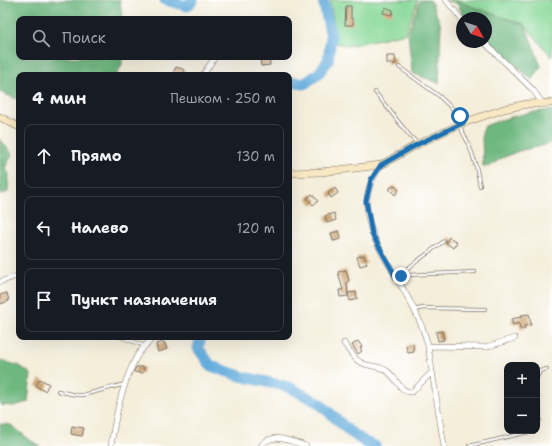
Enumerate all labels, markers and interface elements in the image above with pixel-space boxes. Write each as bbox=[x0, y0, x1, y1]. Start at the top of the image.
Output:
north arrow bbox=[456, 12, 492, 48]
search box bbox=[16, 16, 292, 60]
icon: search bbox=[30, 27, 52, 49]
text: Поиск bbox=[62, 28, 106, 48]
text: 4 мин bbox=[32, 87, 87, 109]
text: Пешком · 250 m bbox=[170, 90, 276, 107]
route start bbox=[451, 107, 469, 125]
icon: ahead bbox=[33, 145, 55, 167]
text: Прямо bbox=[71, 146, 121, 166]
text: 130 m bbox=[237, 148, 275, 165]
icon: left bbox=[33, 217, 55, 239]
text: Налево bbox=[71, 218, 129, 238]
text: 120 m bbox=[237, 220, 275, 237]
route end bbox=[392, 267, 410, 285]
icon: arrive bbox=[33, 289, 55, 311]
text: Пункт назначения bbox=[71, 290, 217, 310]
map controls bbox=[504, 362, 540, 434]
button: + bbox=[504, 362, 540, 398]
button: − bbox=[504, 398, 540, 434]

